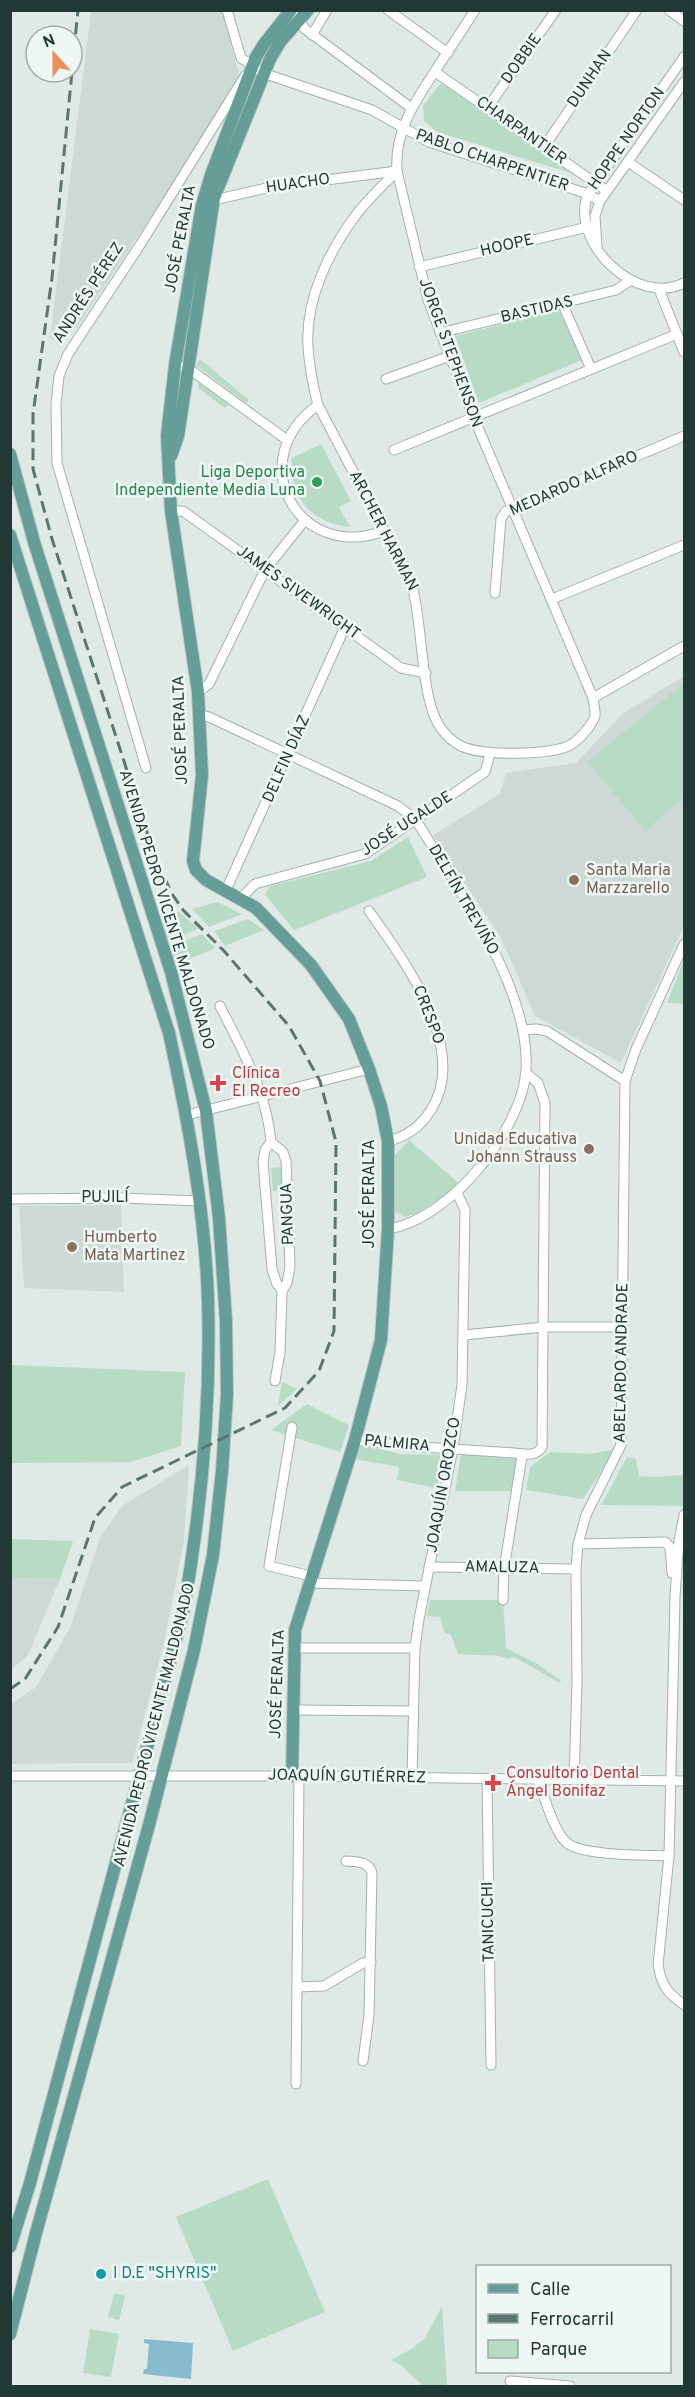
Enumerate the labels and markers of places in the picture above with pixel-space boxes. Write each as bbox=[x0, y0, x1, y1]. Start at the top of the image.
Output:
place label: Liga Deportiva Independiente Media Luna bbox=[115, 463, 305, 501]
marker: Liga Deportiva Independiente Media Luna bbox=[310, 475, 324, 489]
place label: Santa Maria Marzzarello bbox=[586, 861, 671, 899]
marker: Santa Maria Marzzarello bbox=[567, 873, 581, 887]
place label: Clínica El Recreo bbox=[232, 1064, 300, 1102]
marker: Clínica El Recreo bbox=[209, 1074, 227, 1092]
place label: Unidad Educativa Johann Strauss bbox=[453, 1130, 577, 1168]
marker: Unidad Educativa Johann Strauss bbox=[582, 1142, 596, 1156]
place label: Humberto Mata Martinez bbox=[84, 1228, 186, 1266]
marker: Humberto Mata Martinez bbox=[65, 1240, 79, 1254]
place label: Consultorio Dental Ángel Bonifaz bbox=[506, 1764, 639, 1802]
marker: Consultorio Dental Ángel Bonifaz bbox=[484, 1774, 502, 1792]
place label: I D.E "SHYRIS" bbox=[113, 2264, 217, 2284]
marker: I D.E "SHYRIS" bbox=[94, 2267, 108, 2281]

